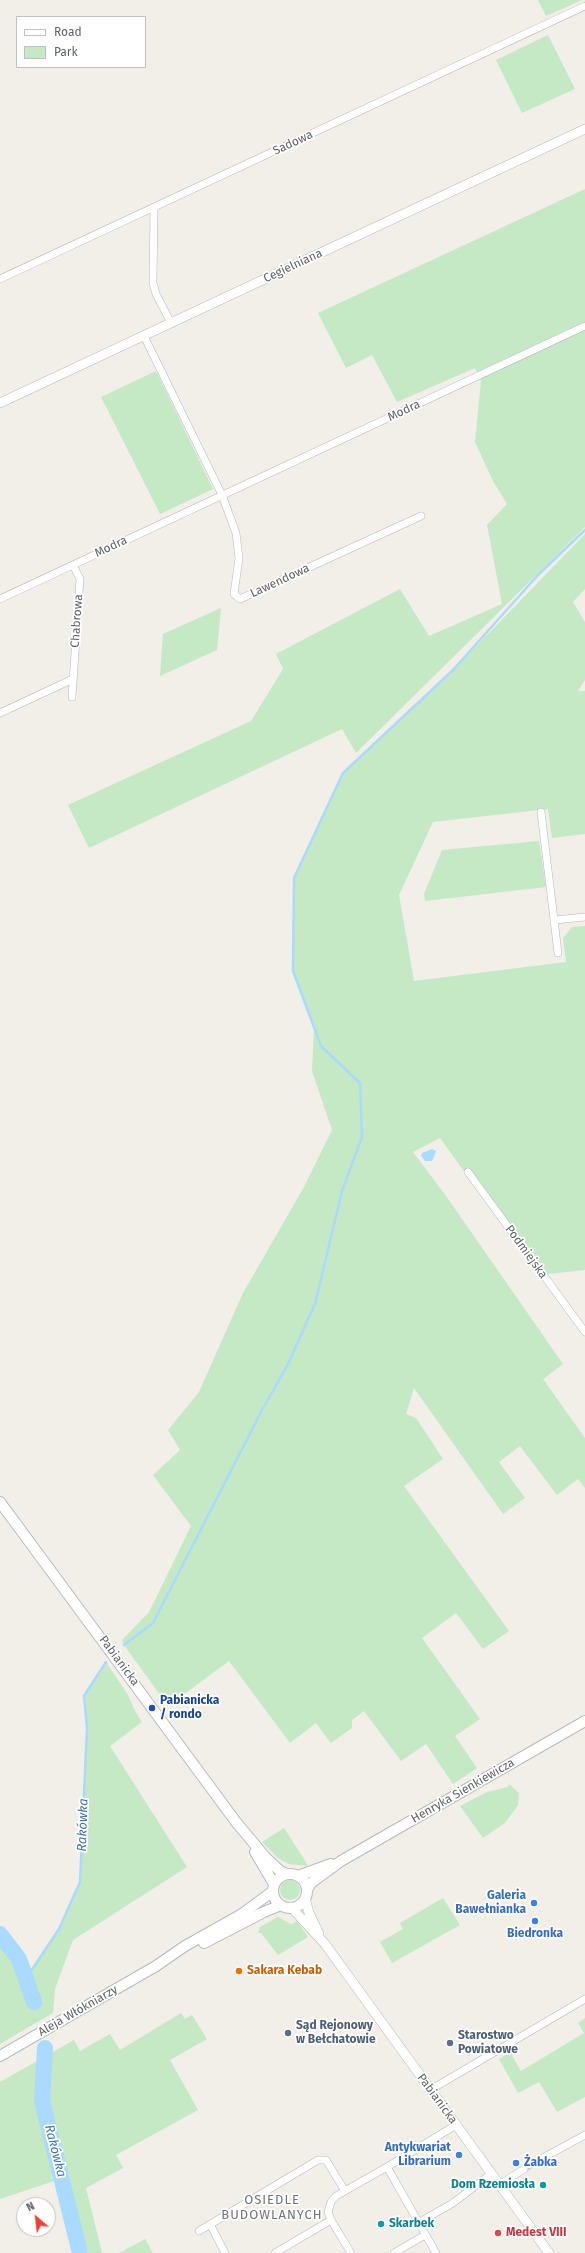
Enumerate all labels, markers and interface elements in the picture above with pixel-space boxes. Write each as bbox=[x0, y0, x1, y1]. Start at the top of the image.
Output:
legend bbox=[16, 16, 146, 68]
text: Road bbox=[54, 25, 82, 39]
text: Park bbox=[54, 45, 78, 59]
street label: Sadowa bbox=[271, 128, 315, 158]
street label: Cegielniana bbox=[261, 246, 325, 286]
street label: Modra bbox=[385, 397, 423, 425]
street label: Modra bbox=[92, 533, 130, 561]
street label: Lawendowa bbox=[248, 561, 312, 601]
street label: Chabrowa bbox=[68, 594, 86, 648]
street label: Podmiejska bbox=[502, 1223, 550, 1281]
street label: Pabianicka bbox=[96, 1633, 142, 1689]
place label: Pabianicka / rondo bbox=[160, 1694, 219, 1722]
marker: Pabianicka / rondo bbox=[147, 1703, 157, 1713]
street label: Henryka Sienkiewicza bbox=[409, 1756, 517, 1826]
water label: Rakówka bbox=[74, 1798, 92, 1852]
place label: Galeria Bawełnianka bbox=[455, 1889, 526, 1917]
marker: Galeria Bawełnianka bbox=[529, 1898, 539, 1908]
marker: Biedronka bbox=[530, 1916, 540, 1926]
place label: Biedronka bbox=[507, 1927, 563, 1941]
place label: Sakara Kebab bbox=[247, 1964, 322, 1978]
marker: Sakara Kebab bbox=[234, 1966, 244, 1976]
street label: Aleja Włókniarzy bbox=[36, 1982, 120, 2040]
place label: Sąd Rejonowy w Bełchatowie bbox=[296, 2019, 376, 2047]
marker: Sąd Rejonowy w Bełchatowie bbox=[283, 2028, 293, 2038]
place label: Starostwo Powiatowe bbox=[458, 2029, 518, 2057]
marker: Starostwo Powiatowe bbox=[445, 2038, 455, 2048]
street label: Pabianicka bbox=[414, 2071, 460, 2127]
water label: Rakówka bbox=[41, 2123, 69, 2179]
place label: Antykwariat Librarium bbox=[385, 2141, 451, 2169]
marker: Antykwariat Librarium bbox=[454, 2150, 464, 2160]
place label: Żabka bbox=[524, 2156, 557, 2170]
marker: Żabka bbox=[511, 2158, 521, 2168]
place label: Dom Rzemiosła bbox=[451, 2178, 535, 2192]
marker: Dom Rzemiosła bbox=[538, 2180, 548, 2190]
district label: OSIEDLE BUDOWLANYCH bbox=[221, 2192, 323, 2223]
north arrow bbox=[16, 2197, 56, 2237]
text: N bbox=[24, 2199, 37, 2214]
place label: Skarbek bbox=[389, 2217, 434, 2231]
marker: Skarbek bbox=[376, 2219, 386, 2229]
place label: Medest VIII bbox=[506, 2226, 567, 2240]
marker: Medest VIII bbox=[493, 2228, 503, 2238]

